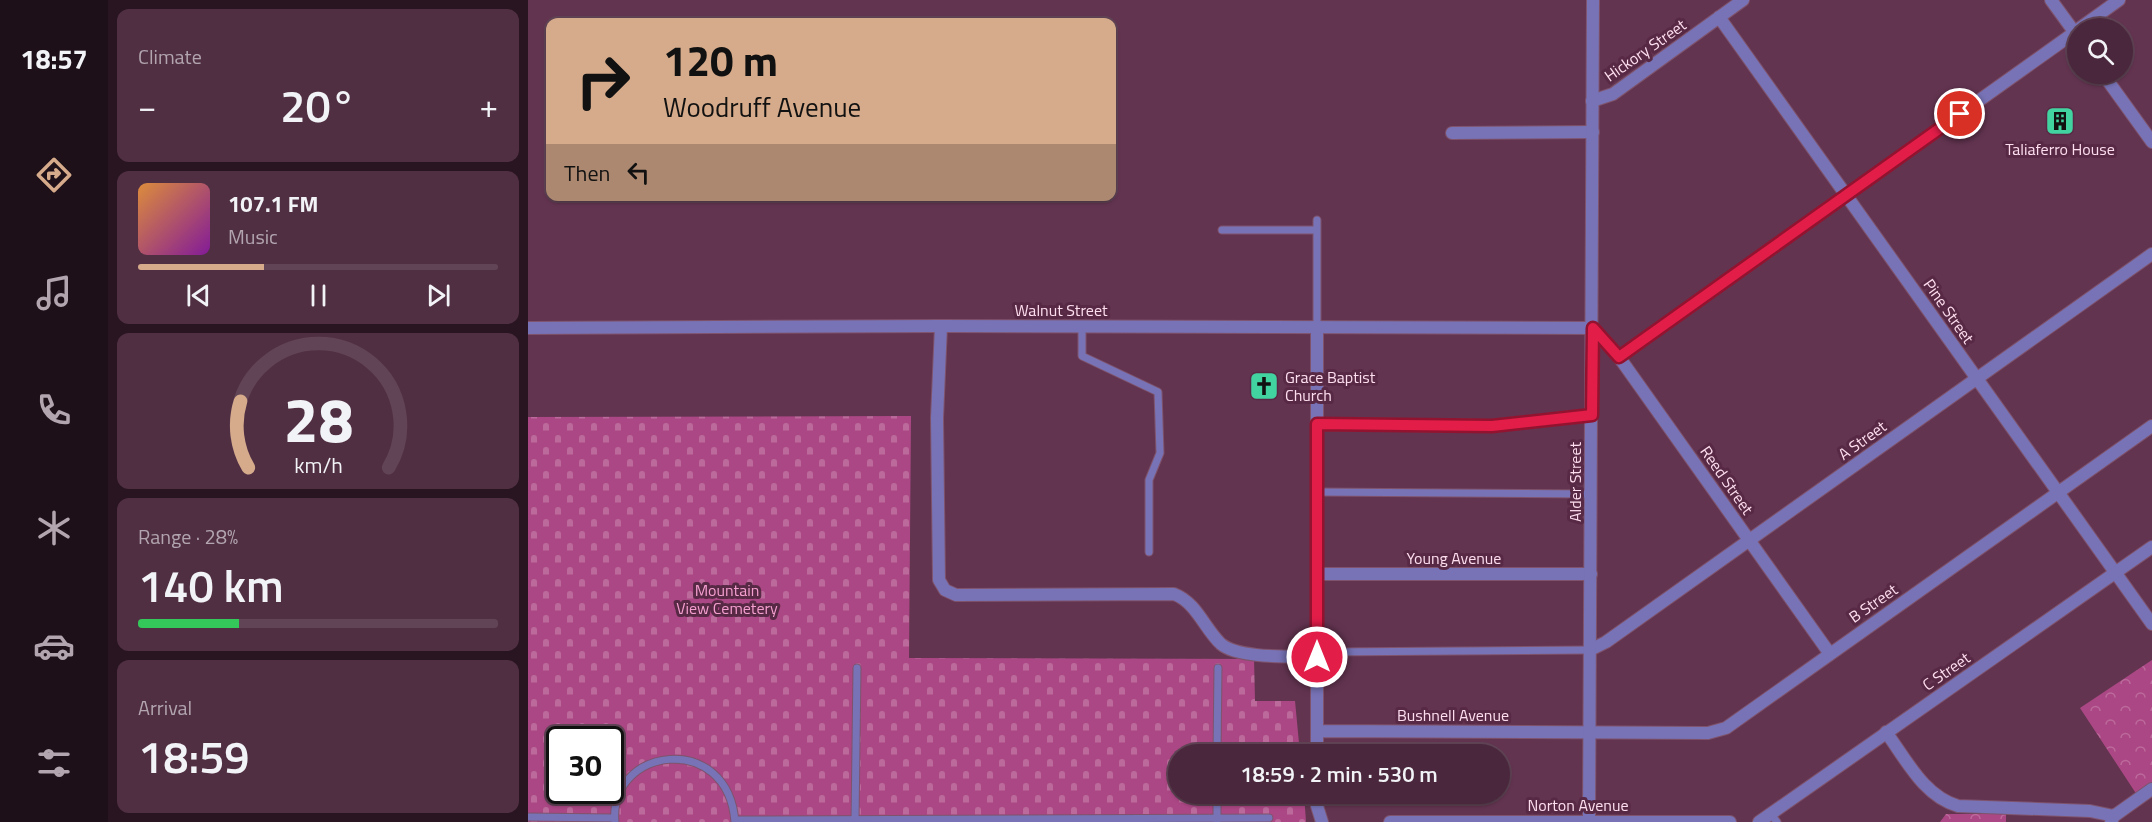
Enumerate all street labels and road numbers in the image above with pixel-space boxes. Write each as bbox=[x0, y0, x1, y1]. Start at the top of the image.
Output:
street label: Hickory Street bbox=[1599, 13, 1691, 87]
street label: Pine Street bbox=[1918, 274, 1980, 349]
street label: Walnut Street bbox=[1014, 298, 1108, 322]
street label: A Street bbox=[1833, 414, 1891, 466]
street label: Reed Street bbox=[1694, 441, 1760, 520]
street label: Alder Street bbox=[1563, 442, 1587, 522]
street label: Young Avenue bbox=[1407, 546, 1501, 570]
street label: B Street bbox=[1844, 577, 1903, 628]
street label: C Street bbox=[1917, 646, 1975, 696]
street label: Bushnell Avenue bbox=[1397, 703, 1509, 727]
street label: Norton Avenue bbox=[1528, 793, 1628, 817]

